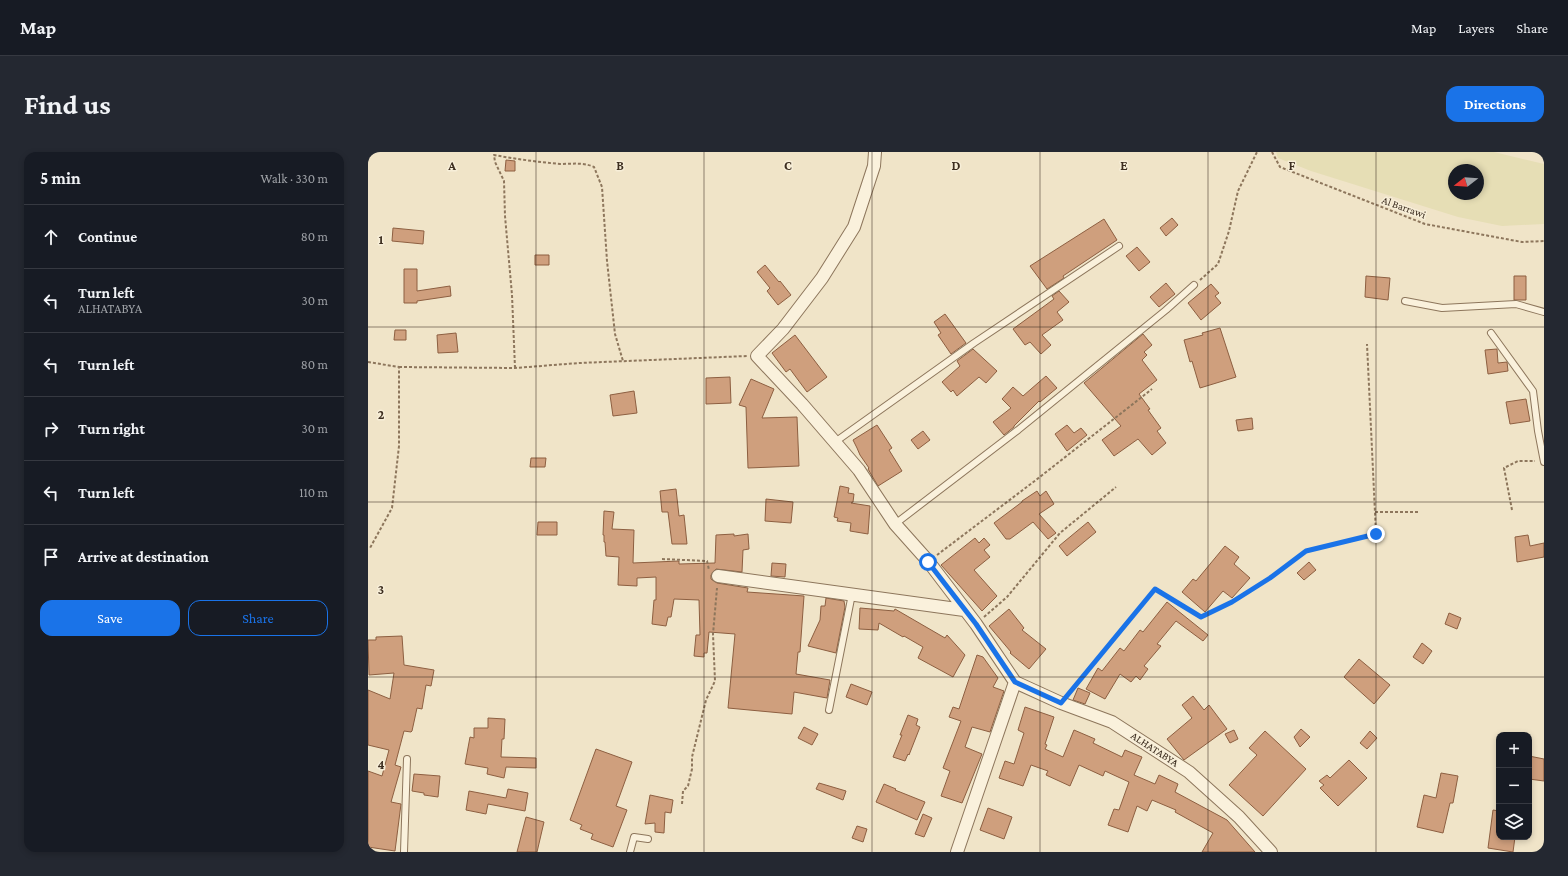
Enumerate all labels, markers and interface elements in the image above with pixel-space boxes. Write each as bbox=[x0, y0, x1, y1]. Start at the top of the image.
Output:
text: Map bbox=[20, 17, 56, 38]
text: Map bbox=[1411, 20, 1436, 36]
text: Layers bbox=[1458, 20, 1495, 36]
text: Share bbox=[1517, 20, 1548, 36]
button: Directions bbox=[1446, 86, 1544, 122]
text: Find us bbox=[24, 89, 111, 120]
text: A bbox=[447, 158, 456, 173]
text: B bbox=[616, 158, 624, 173]
text: C bbox=[784, 158, 792, 173]
text: D bbox=[952, 158, 961, 173]
text: E bbox=[1120, 158, 1128, 173]
text: F bbox=[1289, 158, 1296, 173]
north arrow bbox=[1448, 164, 1484, 200]
text: 5 min bbox=[40, 169, 81, 188]
text: Walk · 330 m bbox=[260, 171, 328, 186]
street label: Al Barrawi bbox=[1380, 194, 1428, 221]
icon: ahead bbox=[40, 226, 62, 248]
text: Continue bbox=[78, 229, 137, 245]
text: 80 m bbox=[301, 229, 328, 244]
text: 1 bbox=[379, 232, 384, 247]
text: Turn left bbox=[78, 285, 134, 301]
icon: left bbox=[40, 290, 62, 312]
text: 30 m bbox=[302, 293, 328, 308]
text: ALHATABYA bbox=[78, 301, 142, 316]
icon: left bbox=[40, 354, 62, 376]
text: Turn left bbox=[78, 357, 134, 373]
text: 80 m bbox=[301, 357, 328, 372]
text: 2 bbox=[378, 407, 385, 422]
icon: right bbox=[40, 418, 62, 440]
text: Turn right bbox=[78, 421, 145, 437]
text: 30 m bbox=[302, 421, 328, 436]
icon: left bbox=[40, 482, 62, 504]
text: Turn left bbox=[78, 485, 134, 501]
text: 110 m bbox=[299, 485, 328, 500]
route end bbox=[1367, 525, 1385, 543]
icon: arrive bbox=[40, 546, 62, 568]
text: Arrive at destination bbox=[78, 549, 209, 565]
route start bbox=[919, 553, 937, 571]
text: 3 bbox=[378, 582, 384, 597]
button: Save bbox=[40, 600, 180, 636]
button: Share bbox=[188, 600, 328, 636]
street label: ALHATABYA bbox=[1129, 729, 1182, 769]
map controls bbox=[1496, 732, 1532, 840]
button: + bbox=[1496, 732, 1532, 768]
text: 4 bbox=[377, 757, 385, 772]
button: − bbox=[1496, 768, 1532, 804]
button: layers bbox=[1496, 804, 1532, 840]

